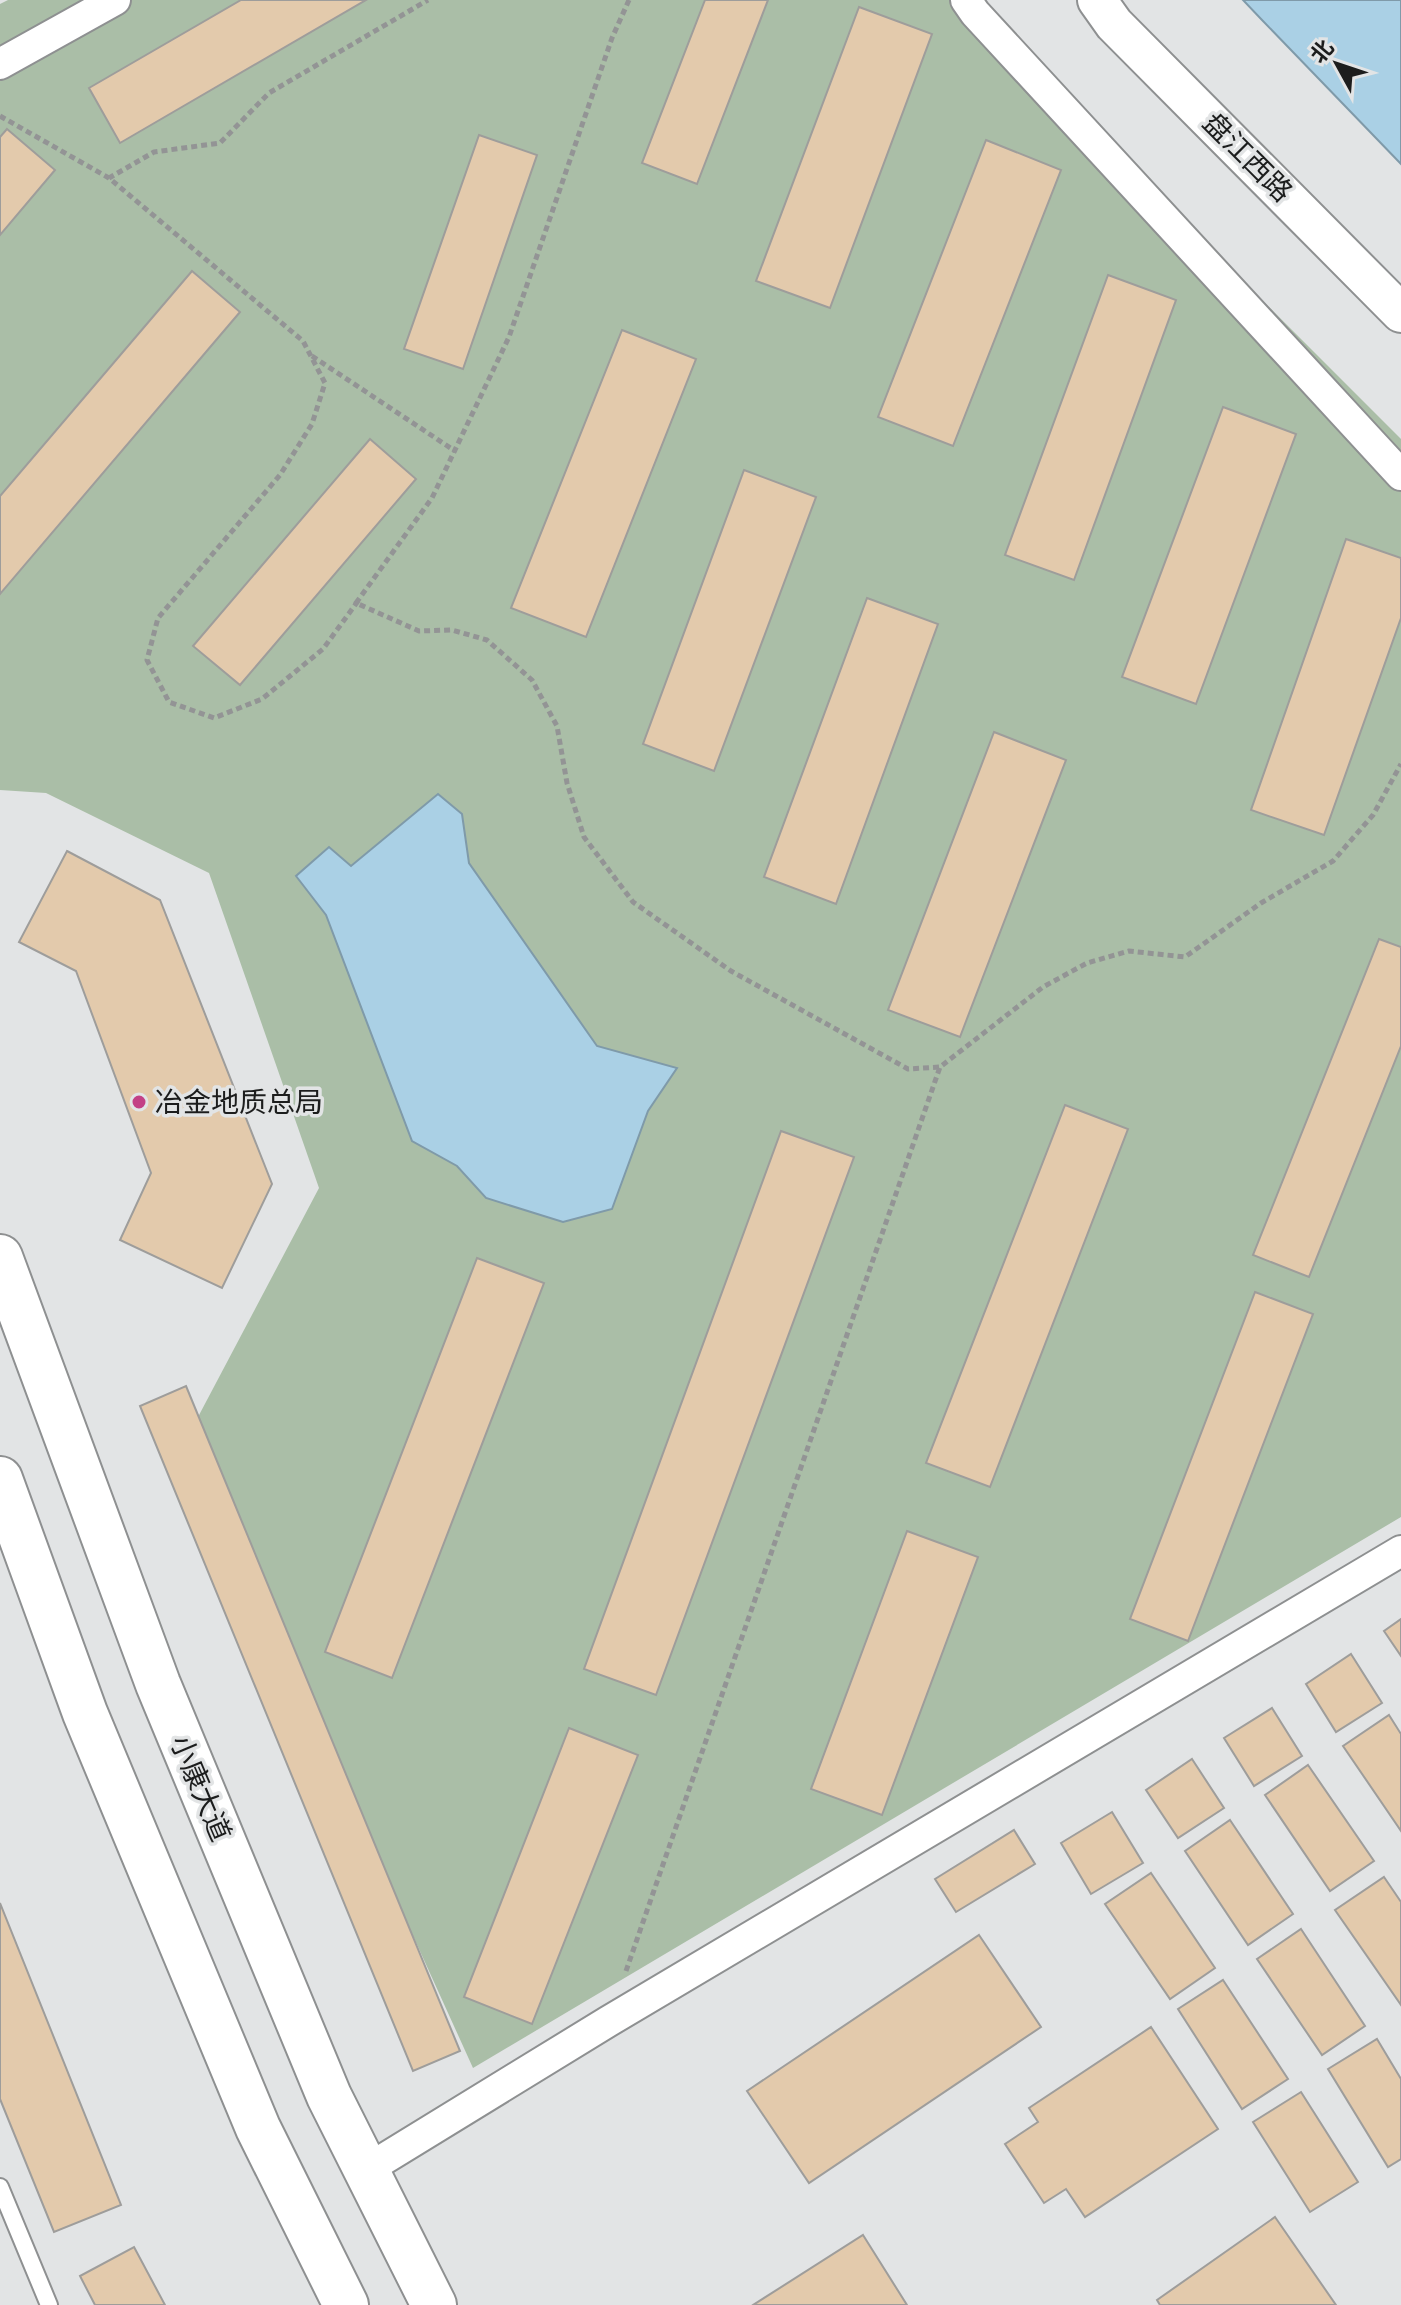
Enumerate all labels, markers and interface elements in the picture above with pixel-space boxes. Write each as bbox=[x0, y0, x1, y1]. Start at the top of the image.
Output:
north arrow bbox=[1297, 24, 1377, 104]
text: 北 bbox=[1305, 34, 1339, 68]
street label: 盘江西路 bbox=[1197, 106, 1299, 208]
place label: 冶金地质总局 bbox=[155, 1086, 323, 1118]
marker: 冶金地质总局 bbox=[130, 1093, 148, 1111]
street label: 小康大道 bbox=[164, 1730, 238, 1846]

